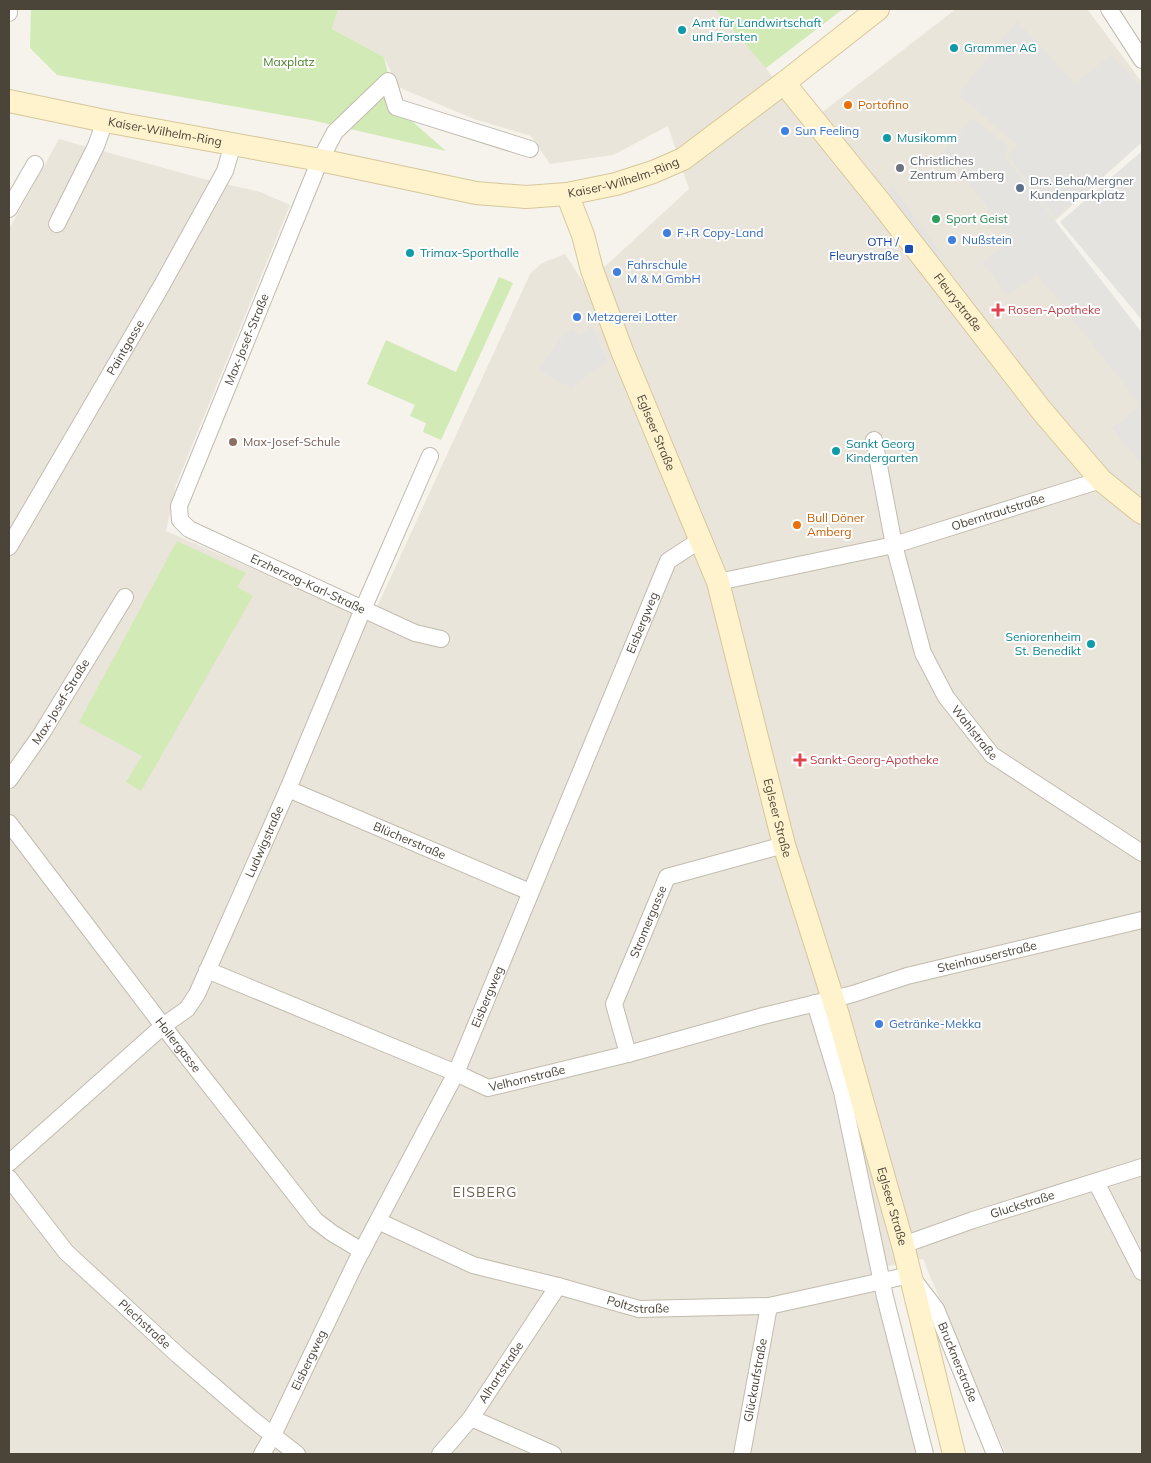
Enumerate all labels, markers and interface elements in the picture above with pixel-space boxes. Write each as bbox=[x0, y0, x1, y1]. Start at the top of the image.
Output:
place label: Amt für Landwirtschaft und Forsten bbox=[692, 15, 821, 44]
marker: Amt für Landwirtschaft und Forsten bbox=[676, 24, 688, 36]
place label: Grammer AG bbox=[964, 40, 1037, 55]
marker: Grammer AG bbox=[948, 42, 960, 54]
park label: Maxplatz bbox=[263, 54, 315, 69]
place label: Portofino bbox=[858, 97, 909, 112]
marker: Portofino bbox=[842, 99, 854, 111]
street label: Kaiser-Wilhelm-Ring bbox=[107, 114, 223, 149]
place label: Sun Feeling bbox=[795, 123, 859, 138]
marker: Sun Feeling bbox=[779, 125, 791, 137]
place label: Musikomm bbox=[897, 130, 957, 145]
marker: Musikomm bbox=[881, 132, 893, 144]
place label: Christliches Zentrum Amberg bbox=[910, 153, 1004, 182]
street label: Kaiser-Wilhelm-Ring bbox=[566, 154, 681, 201]
marker: Christliches Zentrum Amberg bbox=[894, 162, 906, 174]
place label: Drs. Beha/Mergner Kundenparkplatz bbox=[1030, 173, 1134, 202]
marker: Drs. Beha/Mergner Kundenparkplatz bbox=[1014, 182, 1026, 194]
place label: Sport Geist bbox=[946, 211, 1008, 226]
marker: Sport Geist bbox=[930, 213, 942, 225]
place label: F+R Copy-Land bbox=[677, 225, 763, 240]
marker: F+R Copy-Land bbox=[661, 227, 673, 239]
place label: Nußstein bbox=[962, 232, 1012, 247]
place label: OTH / Fleurystraße bbox=[829, 234, 900, 263]
marker: Nußstein bbox=[946, 234, 958, 246]
marker: OTH / Fleurystraße bbox=[903, 243, 915, 255]
place label: Trimax-Sporthalle bbox=[420, 245, 519, 260]
marker: Trimax-Sporthalle bbox=[404, 247, 416, 259]
place label: Fahrschule M & M GmbH bbox=[627, 257, 701, 286]
marker: Fahrschule M & M GmbH bbox=[611, 266, 623, 278]
street label: Fleurystraße bbox=[931, 270, 986, 334]
street label: Max-Josef-Straße bbox=[221, 291, 272, 387]
place label: Rosen-Apotheke bbox=[1008, 302, 1101, 317]
marker: Rosen-Apotheke bbox=[992, 304, 1004, 316]
place label: Metzgerei Lotter bbox=[587, 309, 678, 324]
marker: Metzgerei Lotter bbox=[571, 311, 583, 323]
street label: Paintgasse bbox=[103, 317, 147, 378]
street label: Eglseer Straße bbox=[634, 392, 679, 473]
place label: Max-Josef-Schule bbox=[243, 434, 340, 449]
marker: Max-Josef-Schule bbox=[227, 436, 239, 448]
place label: Sankt Georg Kindergarten bbox=[846, 436, 918, 465]
marker: Sankt Georg Kindergarten bbox=[830, 445, 842, 457]
street label: Oberntrautstraße bbox=[949, 490, 1047, 534]
place label: Bull Döner Amberg bbox=[807, 510, 865, 539]
marker: Bull Döner Amberg bbox=[791, 519, 803, 531]
street label: Erzherzog-Karl-Straße bbox=[248, 550, 368, 617]
street label: Eisbergweg bbox=[623, 590, 661, 656]
place label: Seniorenheim St. Benedikt bbox=[1005, 629, 1081, 658]
marker: Seniorenheim St. Benedikt bbox=[1085, 638, 1097, 650]
street label: Max-Josef-Straße bbox=[28, 656, 93, 747]
street label: Wahlstraße bbox=[949, 702, 1000, 763]
place label: Sankt-Georg-Apotheke bbox=[810, 752, 939, 767]
marker: Sankt-Georg-Apotheke bbox=[794, 754, 806, 766]
street label: Eglseer Straße bbox=[761, 777, 795, 859]
street label: Ludwigstraße bbox=[242, 804, 287, 880]
street label: Blücherstraße bbox=[371, 818, 448, 862]
street label: Stromergasse bbox=[626, 883, 670, 960]
street label: Steinhauserstraße bbox=[936, 937, 1038, 976]
street label: Eisbergweg bbox=[468, 964, 506, 1030]
street label: Hollergasse bbox=[152, 1014, 204, 1075]
place label: Getränke-Mekka bbox=[889, 1016, 981, 1031]
marker: Getränke-Mekka bbox=[873, 1018, 885, 1030]
street label: Velhornstraße bbox=[487, 1062, 567, 1095]
street label: Eglseer Straße bbox=[874, 1165, 911, 1247]
district label: EISBERG bbox=[452, 1183, 518, 1201]
street label: Gluckstraße bbox=[988, 1187, 1056, 1221]
street label: Poltzstraße bbox=[605, 1292, 669, 1316]
street label: Plechstraße bbox=[115, 1296, 174, 1352]
street label: Brucknerstraße bbox=[935, 1320, 981, 1404]
street label: Eisbergweg bbox=[288, 1327, 329, 1393]
street label: Glückaufstraße bbox=[740, 1337, 770, 1423]
street label: Alhartstraße bbox=[475, 1339, 526, 1406]

